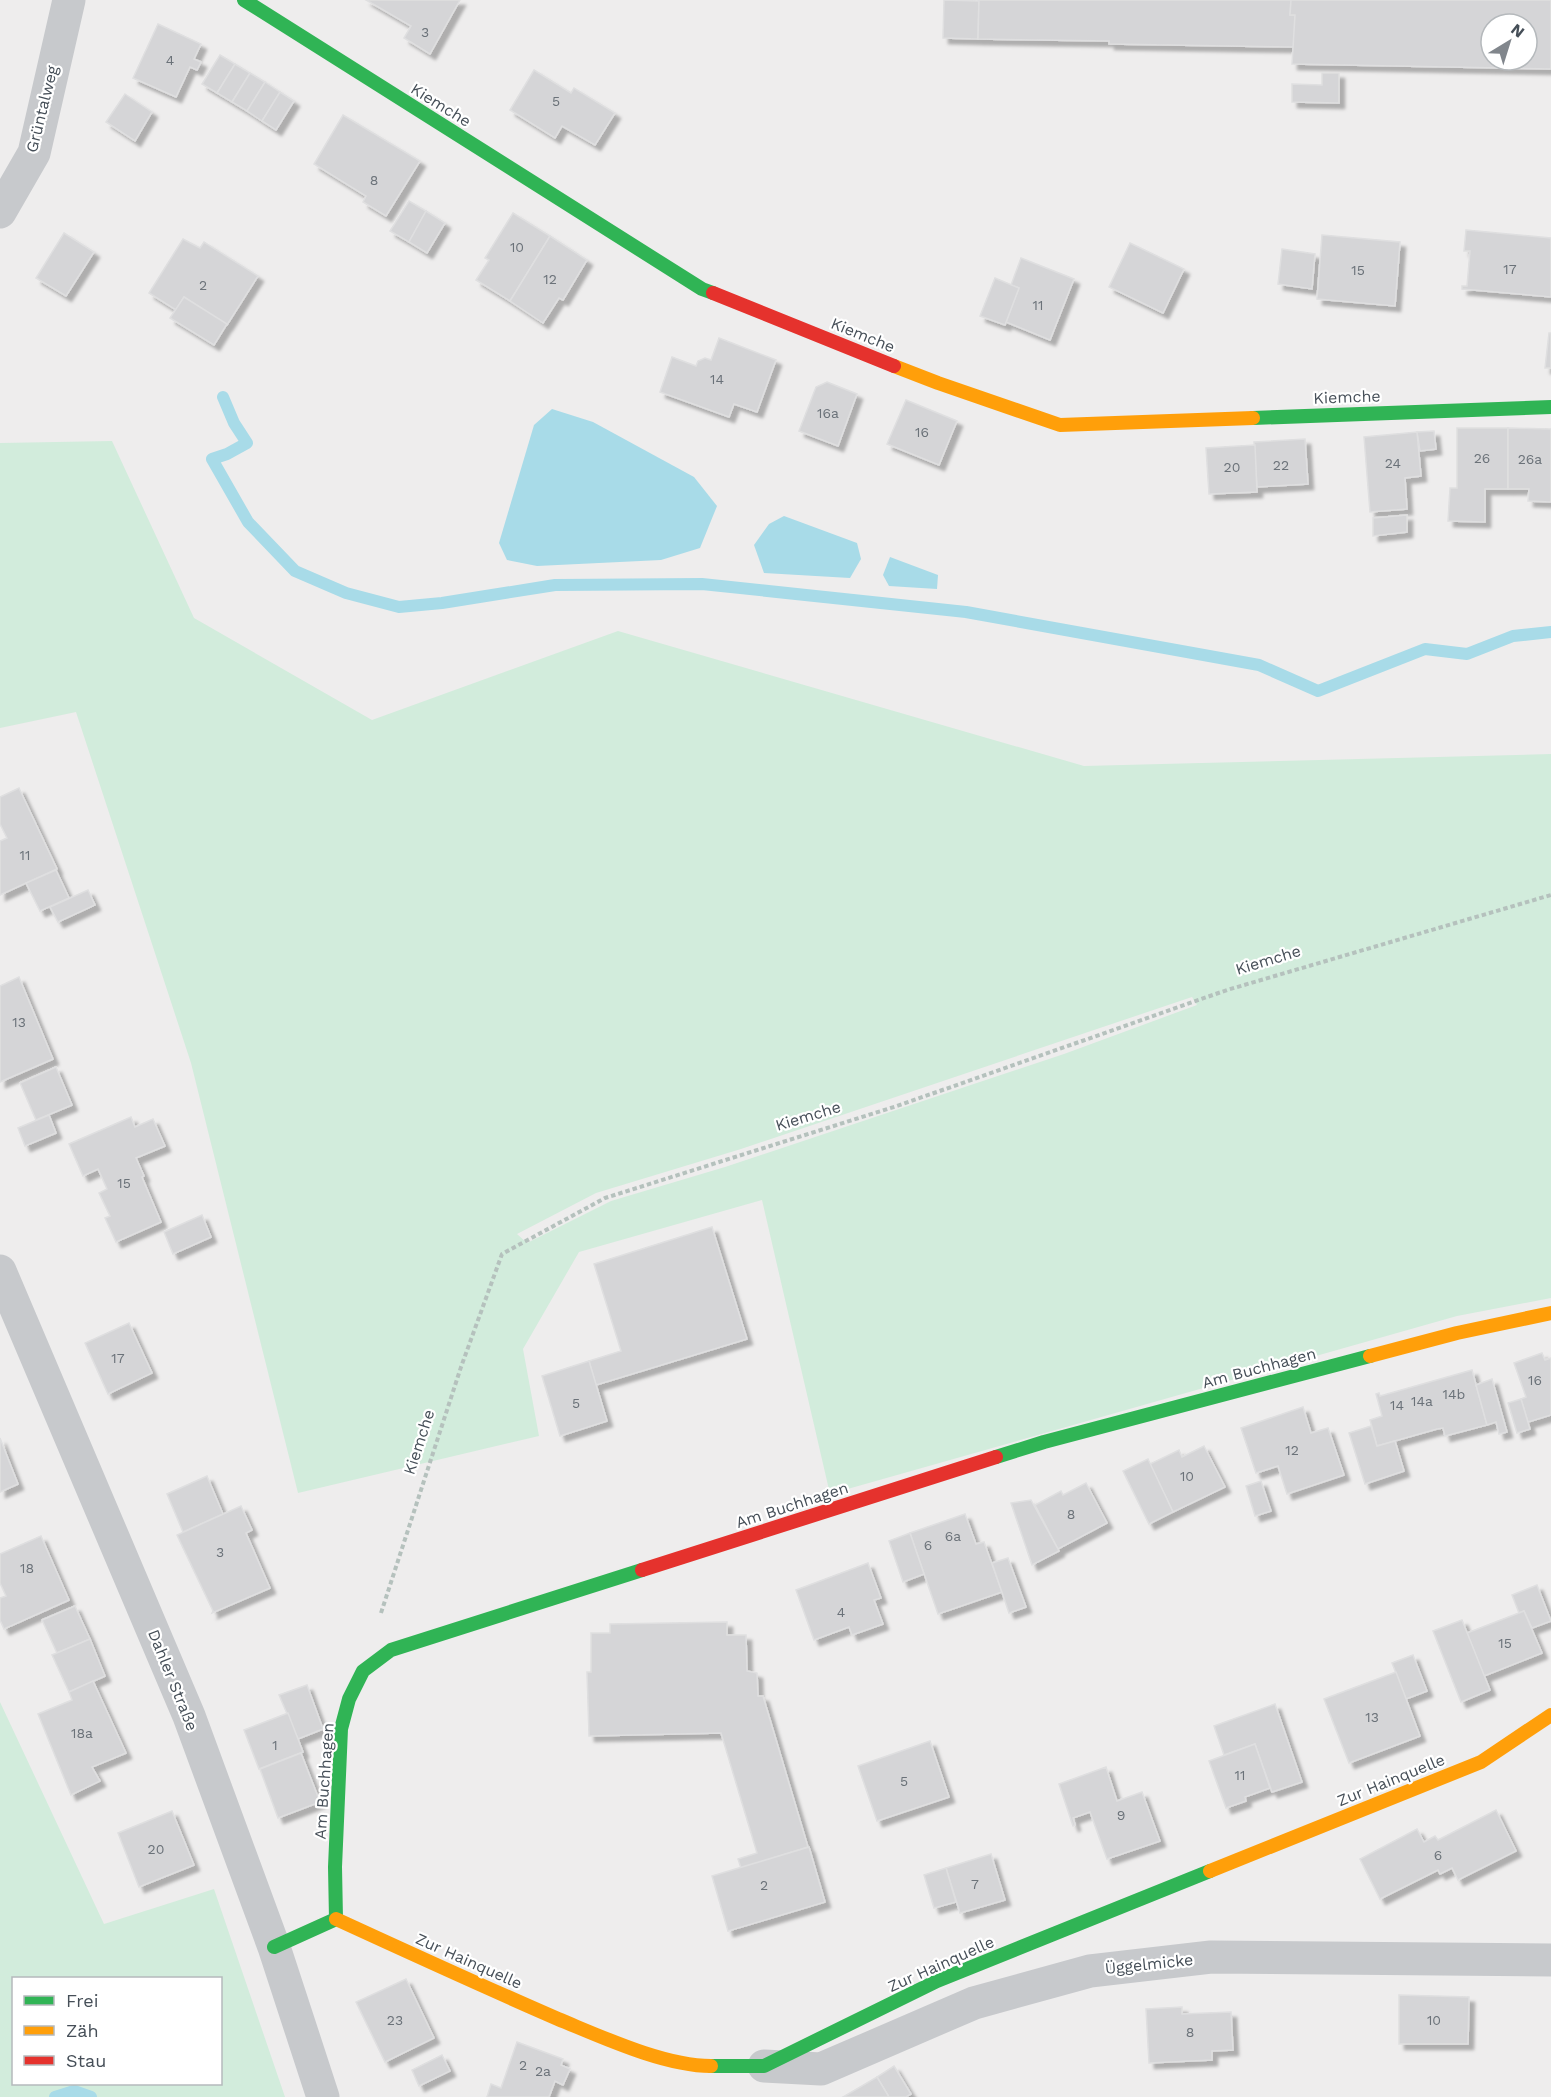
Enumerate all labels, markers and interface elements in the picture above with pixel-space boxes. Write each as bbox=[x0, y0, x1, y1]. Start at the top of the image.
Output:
north arrow bbox=[1479, 12, 1539, 72]
text: N bbox=[1507, 19, 1528, 42]
house number: 3 bbox=[421, 24, 429, 40]
house number: 4 bbox=[166, 52, 174, 68]
street label: Grüntalweg bbox=[22, 63, 62, 154]
street label: Kiemche bbox=[407, 79, 475, 131]
house number: 5 bbox=[552, 93, 560, 109]
house number: 8 bbox=[370, 172, 378, 188]
house number: 10 bbox=[510, 239, 524, 255]
house number: 17 bbox=[1503, 261, 1517, 277]
house number: 15 bbox=[1351, 262, 1365, 278]
house number: 12 bbox=[543, 271, 557, 287]
house number: 2 bbox=[199, 277, 207, 293]
house number: 11 bbox=[1033, 297, 1043, 313]
street label: Kiemche bbox=[828, 314, 898, 356]
house number: 14 bbox=[710, 371, 724, 387]
street label: Kiemche bbox=[1313, 386, 1381, 408]
house number: 16a bbox=[817, 405, 839, 421]
house number: 16 bbox=[915, 424, 929, 440]
house number: 26 bbox=[1474, 450, 1490, 466]
house number: 26a bbox=[1518, 451, 1542, 467]
house number: 24 bbox=[1385, 455, 1401, 471]
house number: 22 bbox=[1273, 457, 1289, 473]
house number: 20 bbox=[1224, 459, 1240, 475]
house number: 11 bbox=[20, 847, 30, 863]
street label: Kiemche bbox=[1233, 941, 1303, 979]
house number: 13 bbox=[12, 1014, 26, 1030]
street label: Kiemche bbox=[773, 1097, 843, 1135]
house number: 15 bbox=[117, 1175, 131, 1191]
street label: Am Buchhagen bbox=[1200, 1344, 1318, 1392]
house number: 17 bbox=[111, 1350, 125, 1366]
house number: 16 bbox=[1528, 1372, 1542, 1388]
house number: 14b bbox=[1443, 1386, 1465, 1402]
house number: 14a bbox=[1411, 1393, 1433, 1409]
house number: 5 bbox=[572, 1395, 580, 1411]
house number: 14 bbox=[1390, 1397, 1404, 1413]
street label: Kiemche bbox=[400, 1407, 438, 1477]
house number: 12 bbox=[1285, 1442, 1299, 1458]
house number: 10 bbox=[1180, 1468, 1194, 1484]
street label: Am Buchhagen bbox=[733, 1478, 851, 1532]
house number: 8 bbox=[1067, 1506, 1075, 1522]
house number: 6a bbox=[945, 1528, 961, 1544]
house number: 6 bbox=[924, 1537, 932, 1553]
house number: 3 bbox=[216, 1544, 224, 1560]
house number: 18 bbox=[20, 1560, 34, 1576]
house number: 4 bbox=[837, 1604, 845, 1620]
street label: Dahler Straße bbox=[144, 1627, 202, 1733]
house number: 15 bbox=[1498, 1635, 1512, 1651]
house number: 13 bbox=[1365, 1709, 1379, 1725]
street label: Am Buchhagen bbox=[310, 1722, 338, 1840]
house number: 18a bbox=[71, 1725, 93, 1741]
house number: 1 bbox=[272, 1737, 278, 1753]
street label: Zur Hainquelle bbox=[1334, 1750, 1448, 1810]
house number: 11 bbox=[1235, 1767, 1245, 1783]
house number: 5 bbox=[900, 1773, 908, 1789]
house number: 9 bbox=[1117, 1807, 1125, 1823]
house number: 20 bbox=[148, 1841, 164, 1857]
house number: 6 bbox=[1434, 1847, 1442, 1863]
house number: 7 bbox=[971, 1876, 979, 1892]
house number: 2 bbox=[760, 1877, 768, 1893]
street label: Zur Hainquelle bbox=[413, 1929, 525, 1993]
street label: Zur Hainquelle bbox=[885, 1932, 997, 1996]
street label: Üggelmicke bbox=[1104, 1950, 1194, 1978]
legend bbox=[12, 1977, 222, 2085]
text: Frei bbox=[66, 1990, 98, 2011]
house number: 23 bbox=[387, 2012, 403, 2028]
house number: 10 bbox=[1427, 2012, 1441, 2028]
text: Zäh bbox=[66, 2020, 99, 2041]
house number: 8 bbox=[1186, 2024, 1194, 2040]
text: Stau bbox=[66, 2050, 106, 2071]
house number: 2 bbox=[519, 2057, 527, 2073]
house number: 2a bbox=[535, 2063, 551, 2079]

